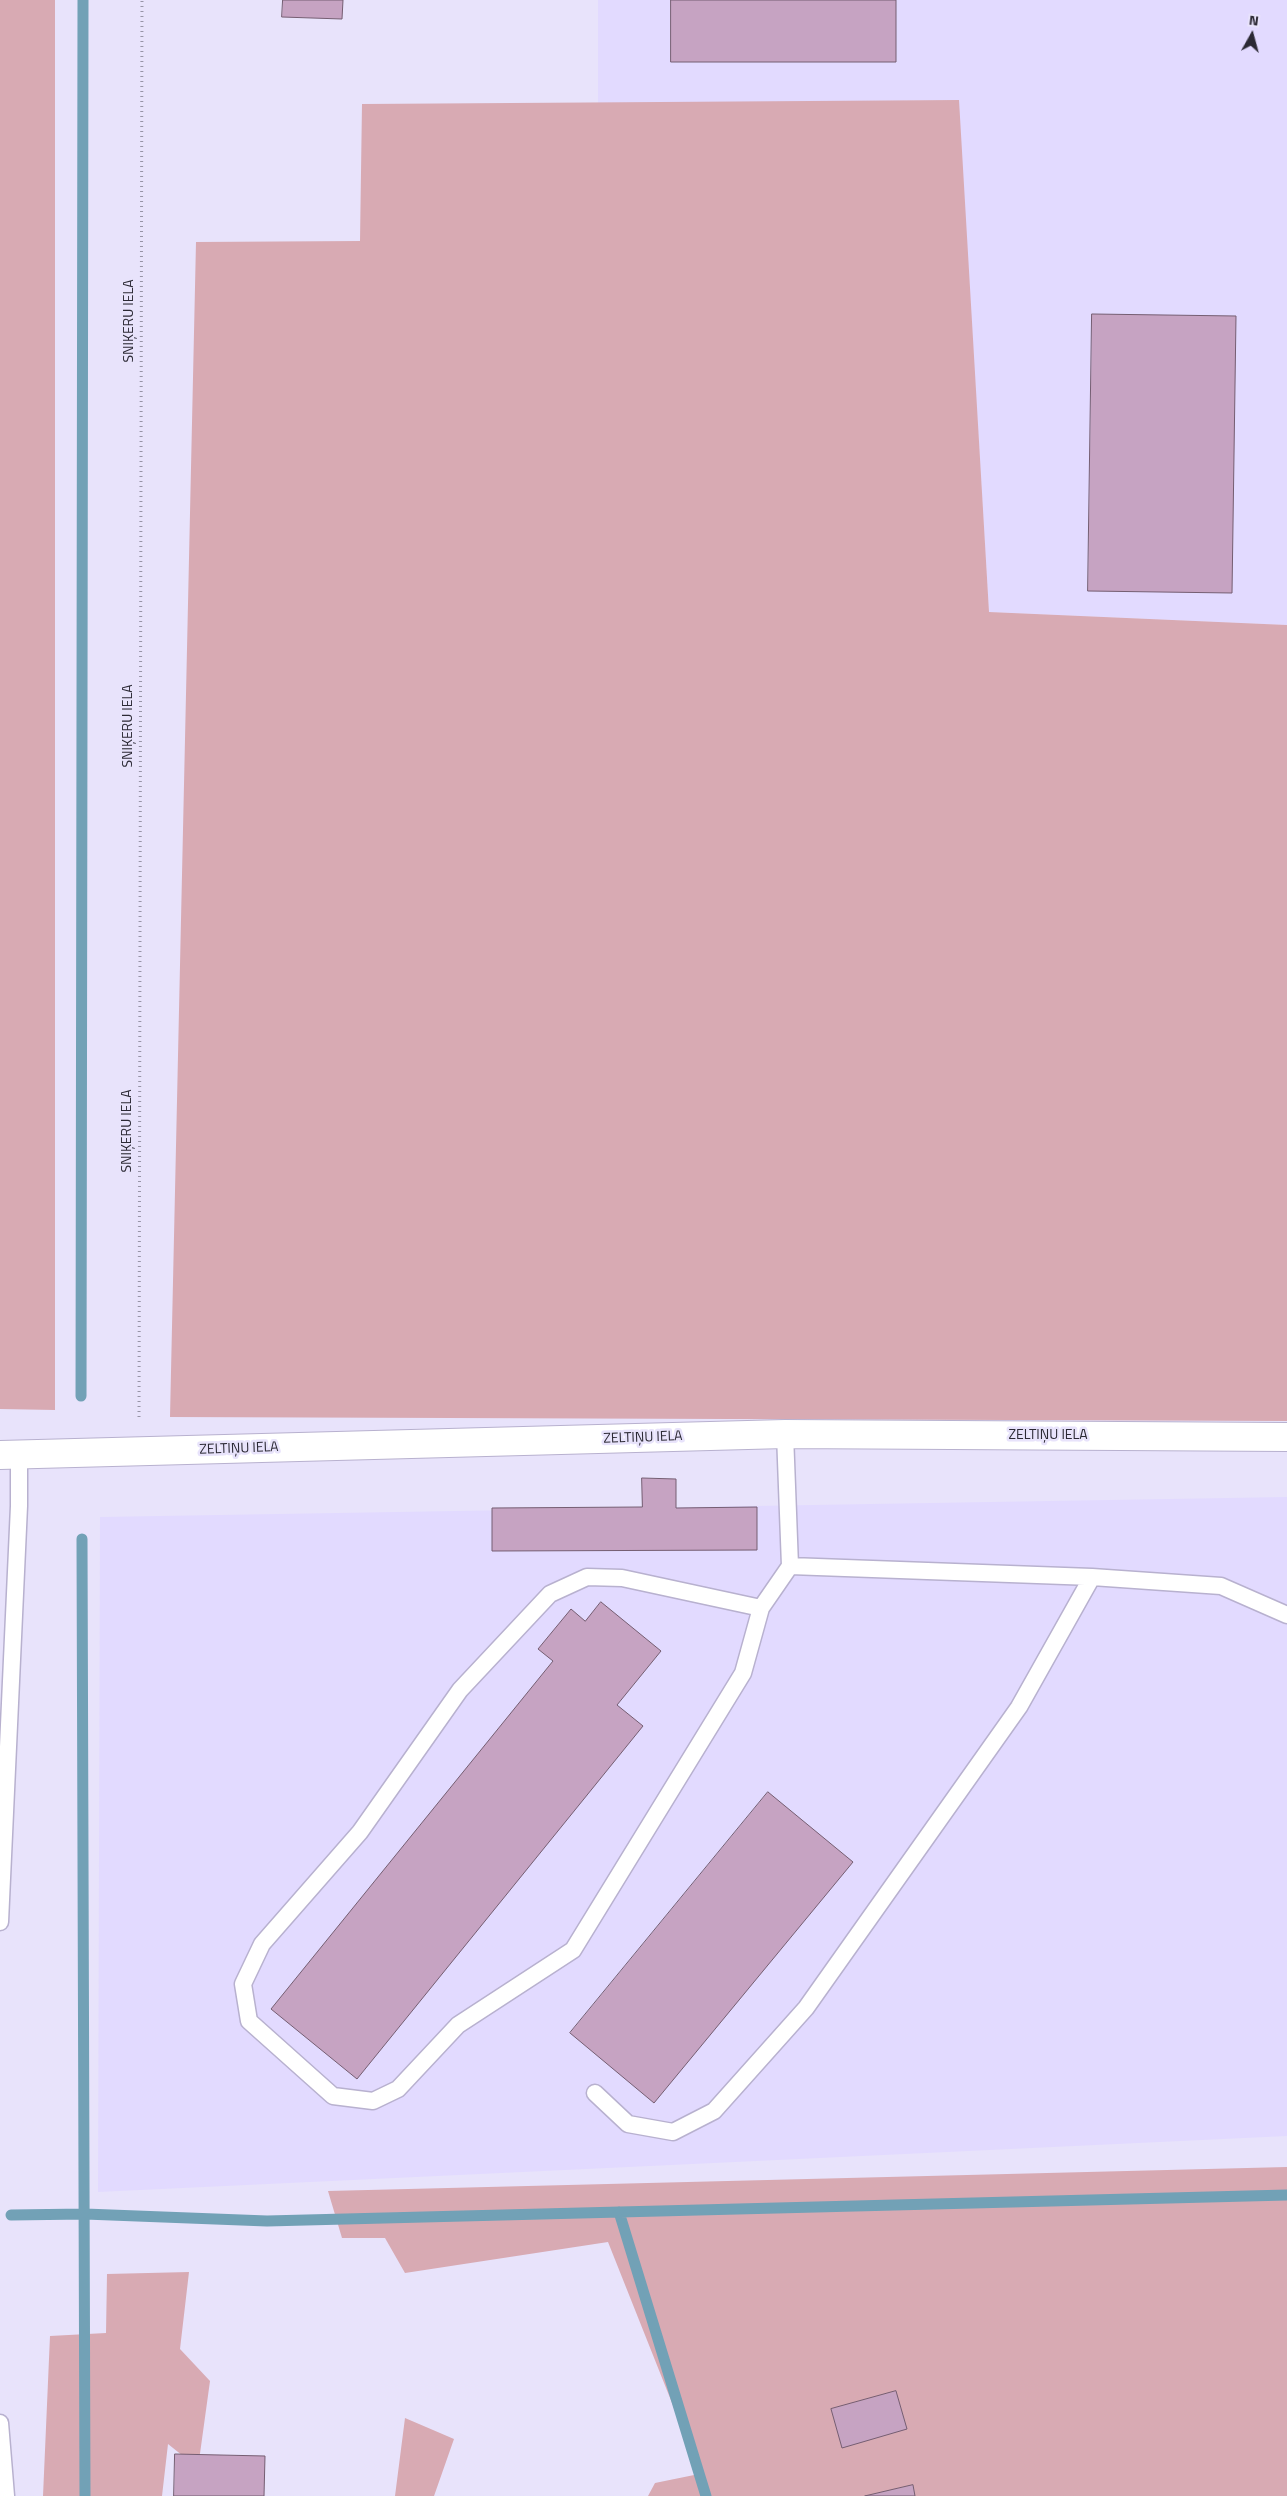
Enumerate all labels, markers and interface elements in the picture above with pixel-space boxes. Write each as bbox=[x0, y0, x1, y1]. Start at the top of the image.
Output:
text: N bbox=[1248, 9, 1260, 31]
north arrow bbox=[1227, 10, 1277, 60]
street label: SNIĶERU IELA bbox=[122, 279, 138, 363]
street label: SNIĶERU IELA bbox=[121, 684, 137, 768]
street label: SNIĶERU IELA bbox=[120, 1089, 136, 1173]
street label: ZELTIŅU IELA bbox=[603, 1428, 683, 1448]
street label: ZELTIŅU IELA bbox=[1008, 1428, 1088, 1444]
street label: ZELTIŅU IELA bbox=[199, 1439, 279, 1459]

